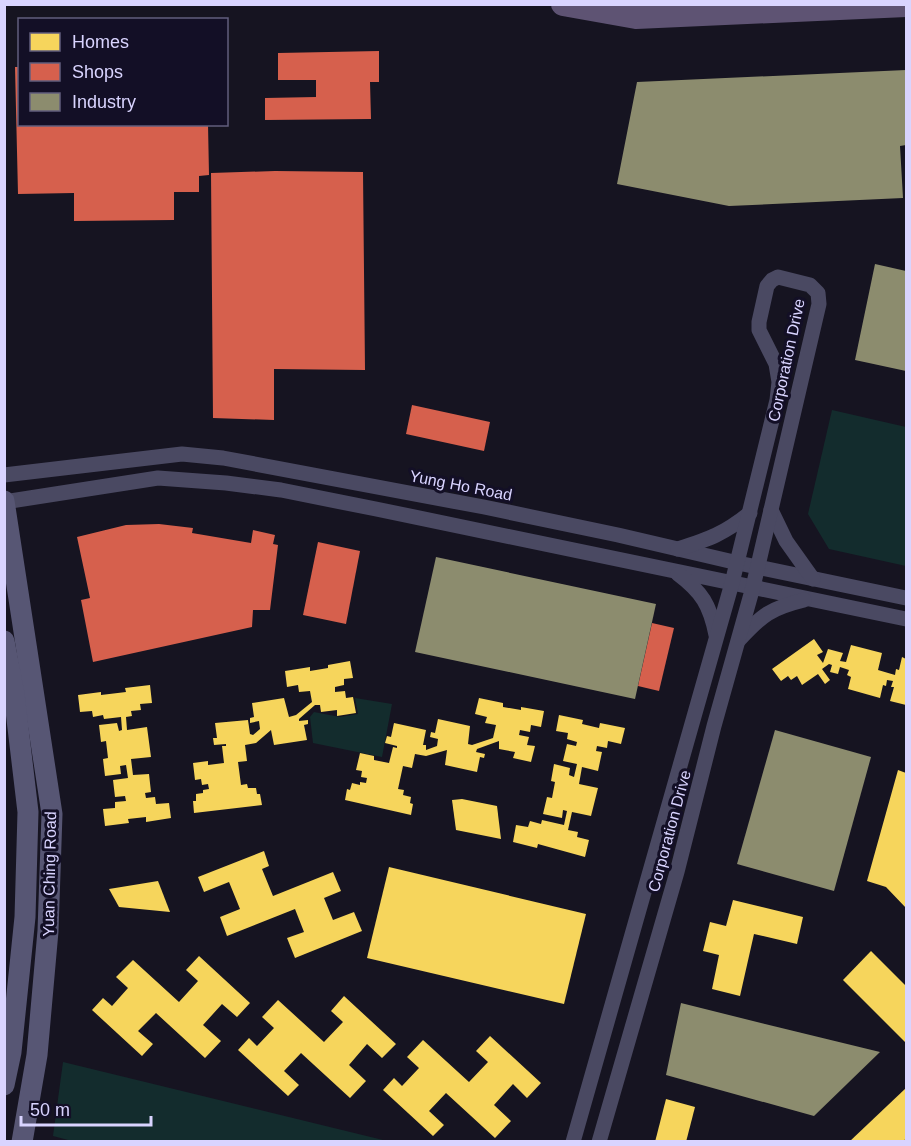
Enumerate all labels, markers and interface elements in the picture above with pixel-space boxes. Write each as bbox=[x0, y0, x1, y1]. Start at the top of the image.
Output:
legend bbox=[18, 18, 228, 126]
text: Homes bbox=[72, 32, 129, 52]
text: Shops bbox=[72, 62, 123, 82]
text: Industry bbox=[72, 92, 136, 112]
street label: Corporation Drive bbox=[765, 297, 808, 423]
street label: Yung Ho Road bbox=[408, 467, 514, 504]
street label: Corporation Drive bbox=[645, 768, 694, 894]
street label: Yuan Ching Road bbox=[40, 811, 59, 937]
scale bar bbox=[21, 1089, 152, 1127]
text: 50 m bbox=[30, 1100, 70, 1120]

